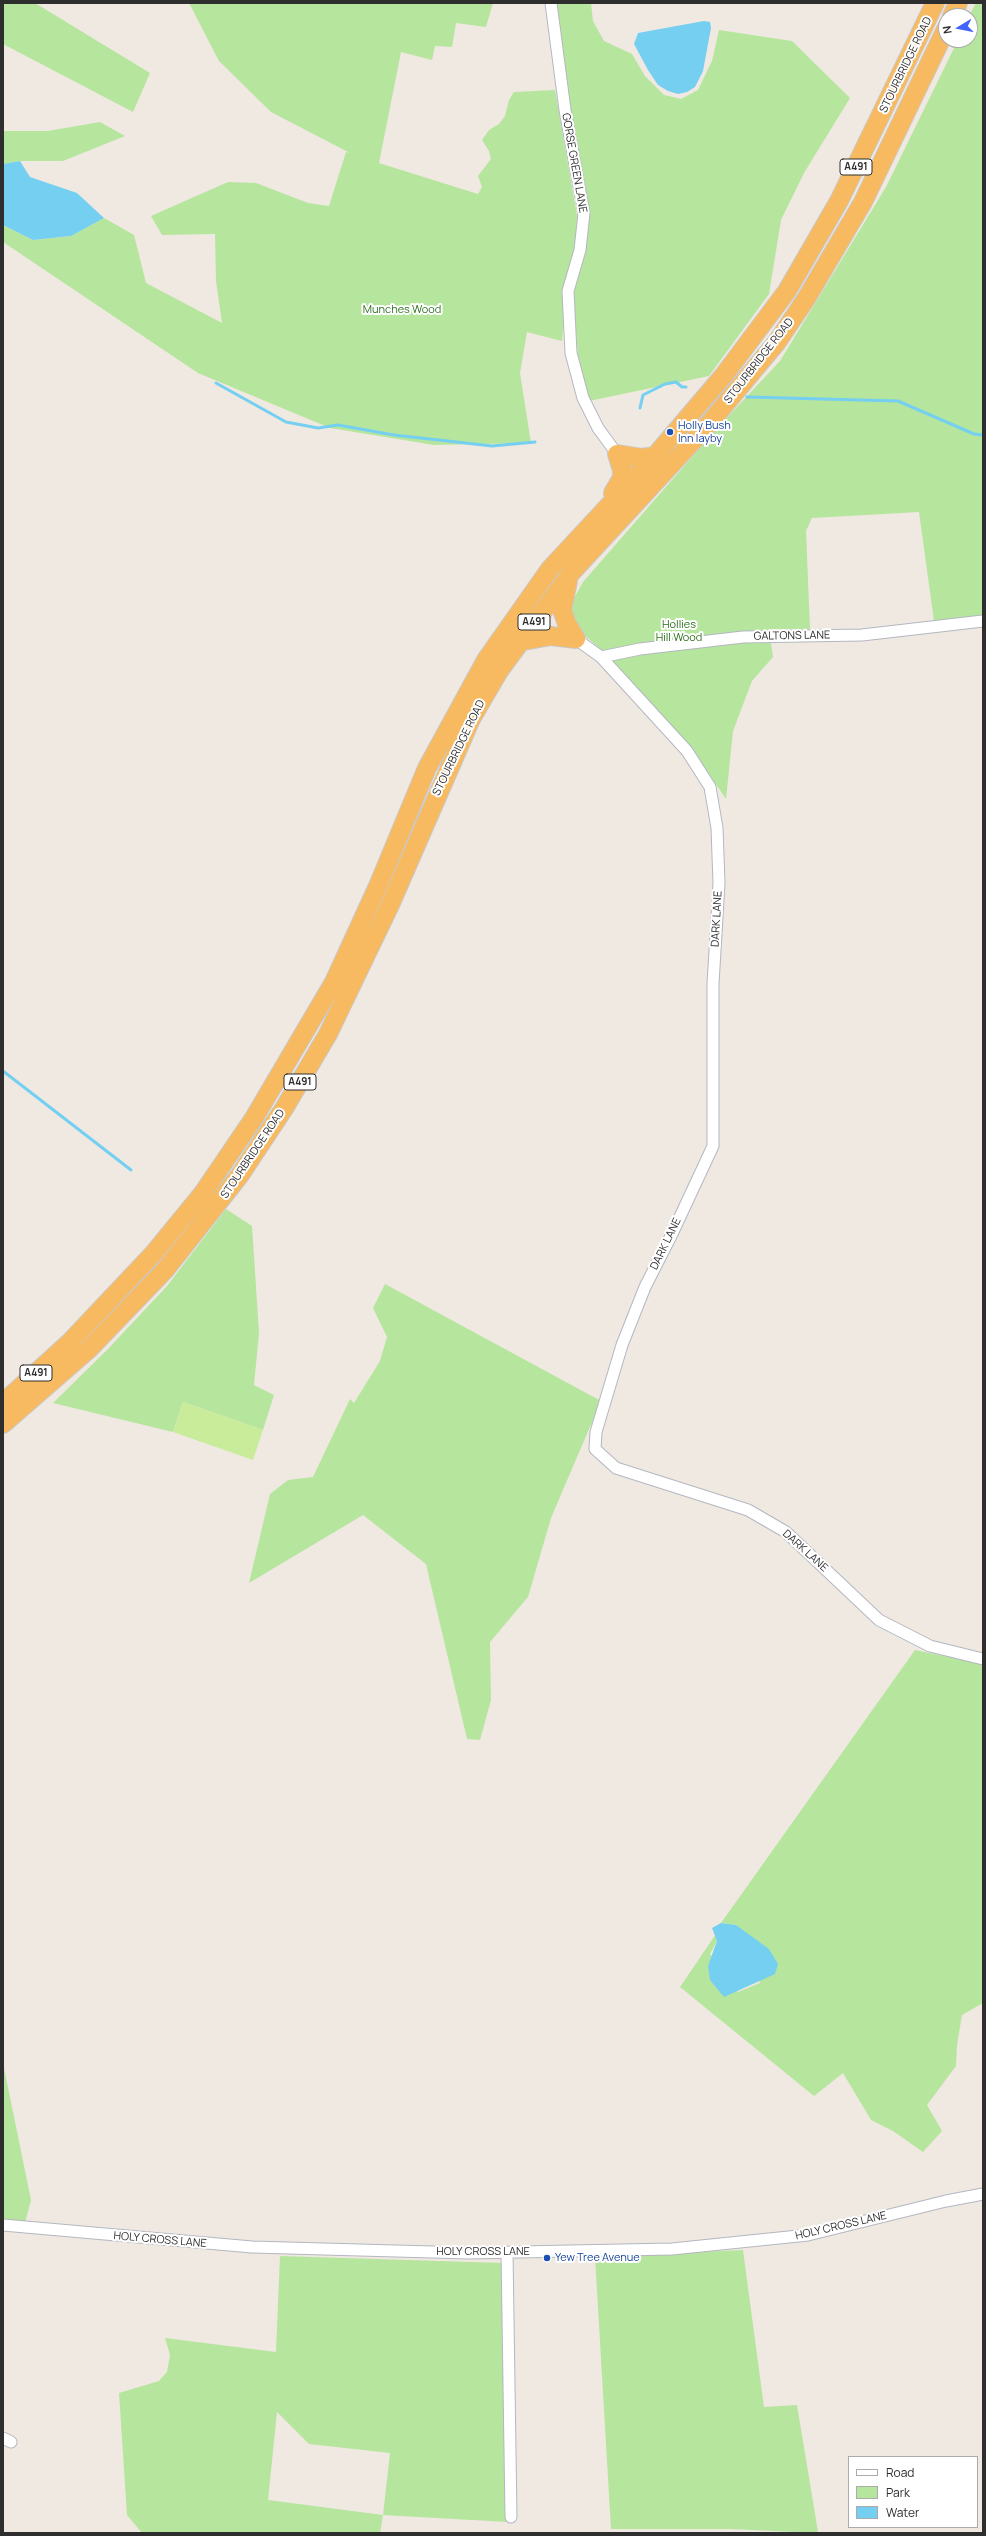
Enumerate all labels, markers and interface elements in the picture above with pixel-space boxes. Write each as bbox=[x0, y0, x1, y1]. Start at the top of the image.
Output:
north arrow bbox=[938, 8, 978, 48]
street label: STOURBRIDGE ROAD bbox=[877, 15, 935, 115]
text: N bbox=[939, 25, 955, 35]
street label: GORSE GREEN LANE bbox=[559, 112, 589, 214]
road number: A491 bbox=[840, 159, 872, 175]
park label: Munches Wood bbox=[363, 303, 441, 317]
street label: STOURBRIDGE ROAD bbox=[722, 316, 796, 406]
place label: Holly Bush Inn layby bbox=[678, 419, 731, 445]
marker: Holly Bush Inn layby bbox=[665, 427, 675, 437]
road number: A491 bbox=[518, 614, 550, 630]
park label: Hollies Hill Wood bbox=[656, 618, 702, 644]
street label: GALTONS LANE bbox=[754, 629, 830, 643]
street label: STOURBRIDGE ROAD bbox=[430, 698, 488, 798]
street label: DARK LANE bbox=[709, 891, 725, 947]
road number: A491 bbox=[284, 1074, 316, 1090]
street label: STOURBRIDGE ROAD bbox=[218, 1107, 288, 1201]
street label: DARK LANE bbox=[648, 1216, 684, 1272]
road number: A491 bbox=[20, 1365, 52, 1381]
street label: DARK LANE bbox=[780, 1527, 830, 1575]
street label: HOLY CROSS LANE bbox=[794, 2209, 888, 2243]
street label: HOLY CROSS LANE bbox=[113, 2229, 207, 2251]
street label: HOLY CROSS LANE bbox=[436, 2245, 530, 2259]
place label: Yew Tree Avenue bbox=[555, 2251, 640, 2265]
marker: Yew Tree Avenue bbox=[542, 2253, 552, 2263]
legend bbox=[848, 2456, 978, 2528]
text: Road bbox=[886, 2464, 914, 2481]
text: Park bbox=[886, 2484, 910, 2501]
text: Water bbox=[886, 2504, 919, 2521]

